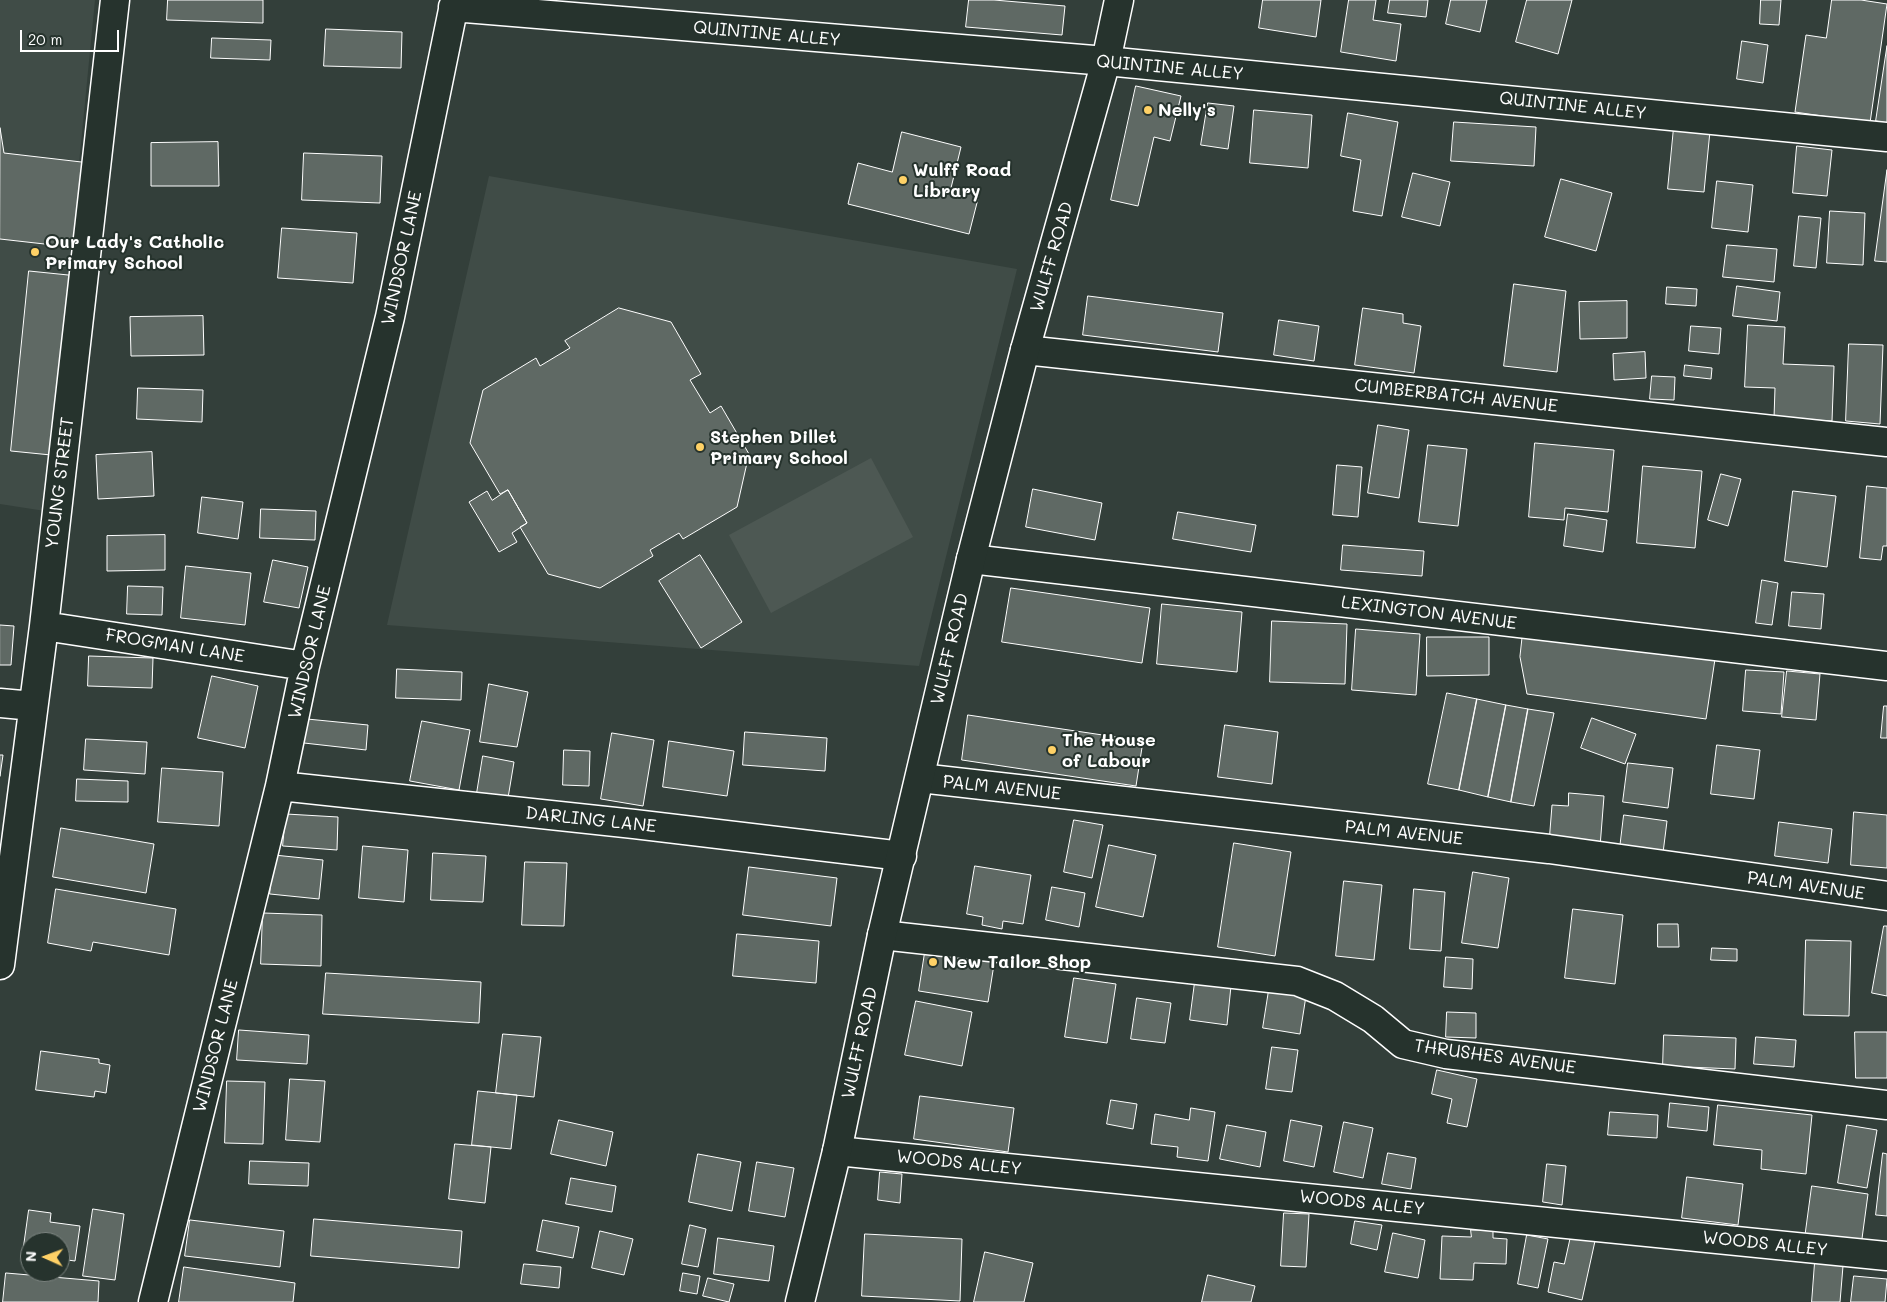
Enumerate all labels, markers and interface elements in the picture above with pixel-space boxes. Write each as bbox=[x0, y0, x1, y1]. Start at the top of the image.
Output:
street label: QUINTINE ALLEY bbox=[692, 17, 842, 51]
scale bar bbox=[22, 20, 121, 52]
text: 20 m bbox=[28, 29, 62, 49]
street label: QUINTINE ALLEY bbox=[1095, 51, 1245, 85]
street label: QUINTINE ALLEY bbox=[1498, 88, 1648, 124]
place label: Nelly's bbox=[1158, 99, 1216, 121]
marker: Nelly's bbox=[1142, 104, 1154, 116]
place label: Wulff Road Library bbox=[913, 159, 1011, 202]
marker: Wulff Road Library bbox=[897, 174, 909, 186]
street label: WINDSOR LANE bbox=[377, 189, 427, 327]
street label: WULFF ROAD bbox=[1026, 199, 1078, 315]
place label: Our Lady's Catholic Primary School bbox=[45, 231, 224, 274]
marker: Our Lady's Catholic Primary School bbox=[29, 246, 41, 258]
street label: CUMBERBATCH AVENUE bbox=[1353, 375, 1559, 417]
street label: YOUNG STREET bbox=[41, 416, 79, 550]
place label: Stephen Dillet Primary School bbox=[710, 426, 848, 468]
marker: Stephen Dillet Primary School bbox=[694, 441, 706, 453]
street label: WINDSOR LANE bbox=[284, 583, 336, 721]
street label: WULFF ROAD bbox=[927, 591, 973, 707]
street label: LEXINGTON AVENUE bbox=[1340, 592, 1518, 634]
street label: FROGMAN LANE bbox=[104, 624, 246, 668]
place label: The House of Labour bbox=[1062, 729, 1156, 772]
marker: The House of Labour bbox=[1046, 744, 1058, 756]
street label: PALM AVENUE bbox=[942, 771, 1062, 805]
street label: DARLING LANE bbox=[524, 802, 658, 838]
street label: PALM AVENUE bbox=[1344, 816, 1464, 850]
street label: PALM AVENUE bbox=[1746, 867, 1866, 905]
place label: New Tailor Shop bbox=[943, 951, 1091, 973]
marker: New Tailor Shop bbox=[927, 956, 939, 968]
street label: WINDSOR LANE bbox=[189, 977, 243, 1115]
street label: WULFF ROAD bbox=[838, 985, 882, 1101]
street label: THRUSHES AVENUE bbox=[1413, 1035, 1577, 1079]
street label: WOODS ALLEY bbox=[895, 1146, 1023, 1180]
street label: WOODS ALLEY bbox=[1298, 1186, 1426, 1220]
street label: WOODS ALLEY bbox=[1701, 1227, 1829, 1261]
north arrow bbox=[20, 1232, 70, 1282]
text: N bbox=[21, 1251, 40, 1262]

